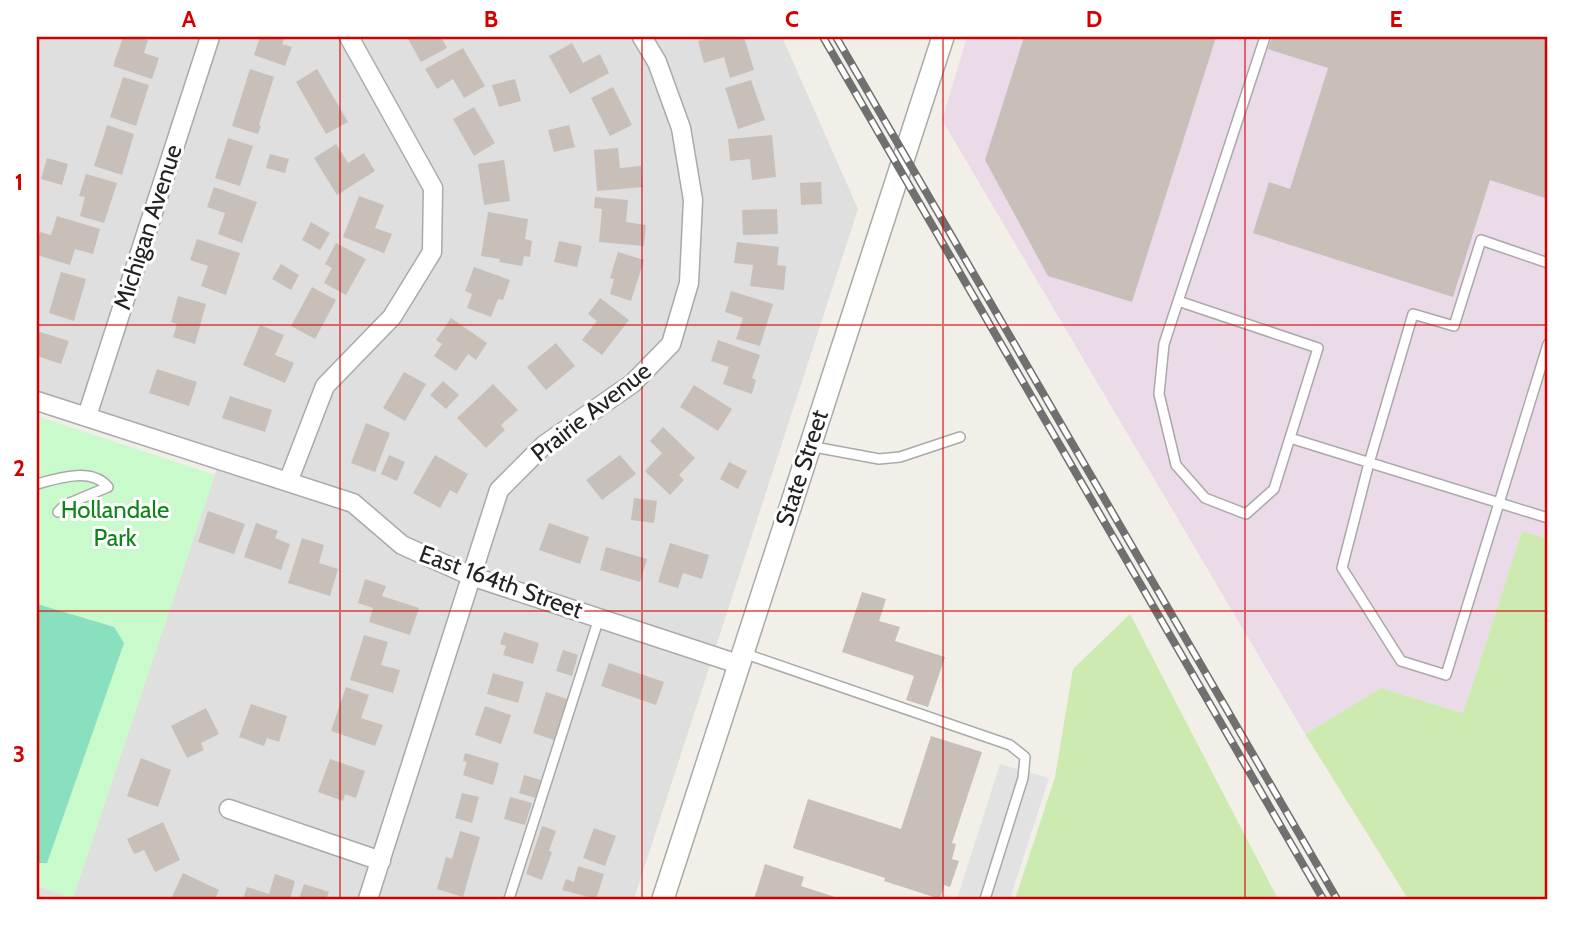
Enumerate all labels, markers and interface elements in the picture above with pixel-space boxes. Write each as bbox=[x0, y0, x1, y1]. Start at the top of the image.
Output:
text: A bbox=[182, 5, 197, 33]
text: B bbox=[484, 5, 498, 33]
text: C bbox=[785, 5, 799, 33]
text: D bbox=[1086, 5, 1102, 33]
text: E bbox=[1389, 5, 1403, 33]
street label: Michigan Avenue bbox=[107, 141, 188, 313]
text: 1 bbox=[15, 168, 23, 196]
street label: Prairie Avenue bbox=[525, 356, 656, 467]
street label: State Street bbox=[769, 406, 834, 530]
text: 2 bbox=[13, 454, 25, 482]
park label: Hollandale Park bbox=[61, 495, 169, 552]
street label: East 164th Street bbox=[416, 539, 587, 625]
text: 3 bbox=[13, 740, 25, 768]

